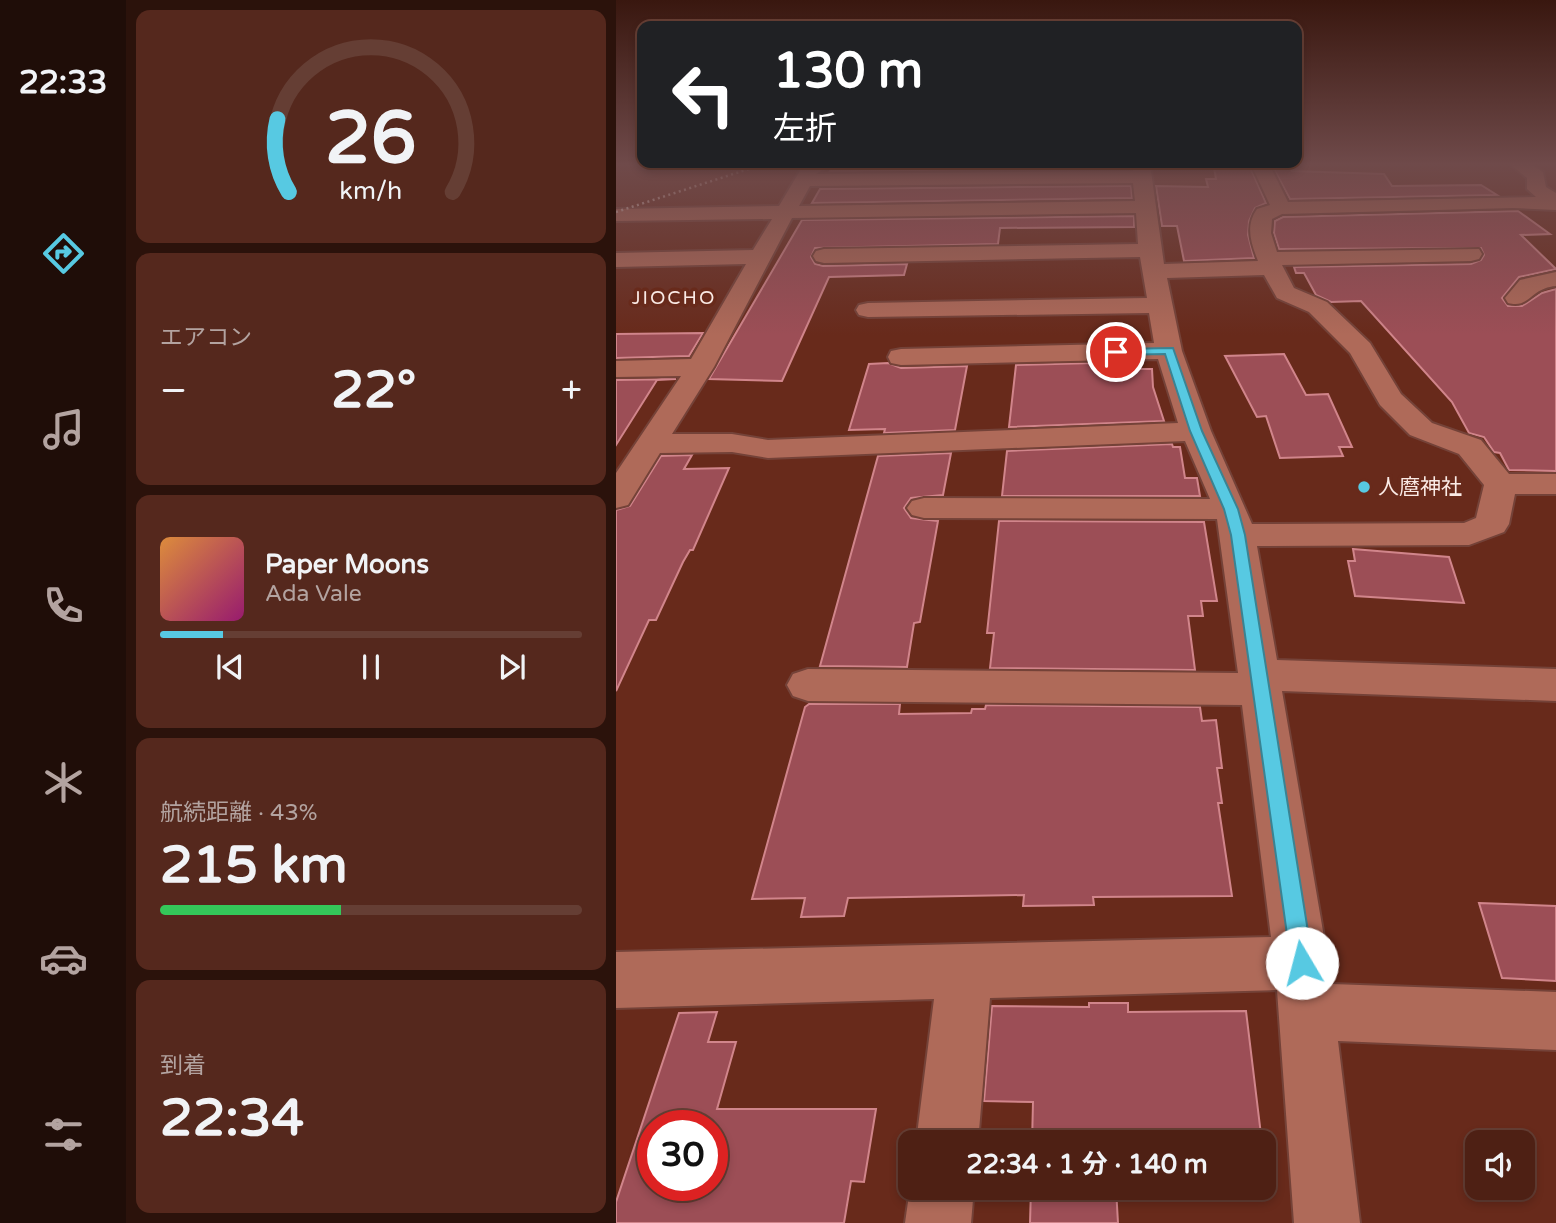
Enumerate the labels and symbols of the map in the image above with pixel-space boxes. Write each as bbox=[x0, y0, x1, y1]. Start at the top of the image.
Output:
district label: JIOCHO bbox=[632, 287, 716, 309]
pin bbox=[1086, 322, 1146, 382]
place label: 人麿神社 bbox=[1378, 475, 1462, 500]
marker: 人麿神社 bbox=[1356, 479, 1372, 495]
position arrow bbox=[1265, 926, 1339, 1000]
speed limit sign: 30 bbox=[637, 1110, 728, 1201]

